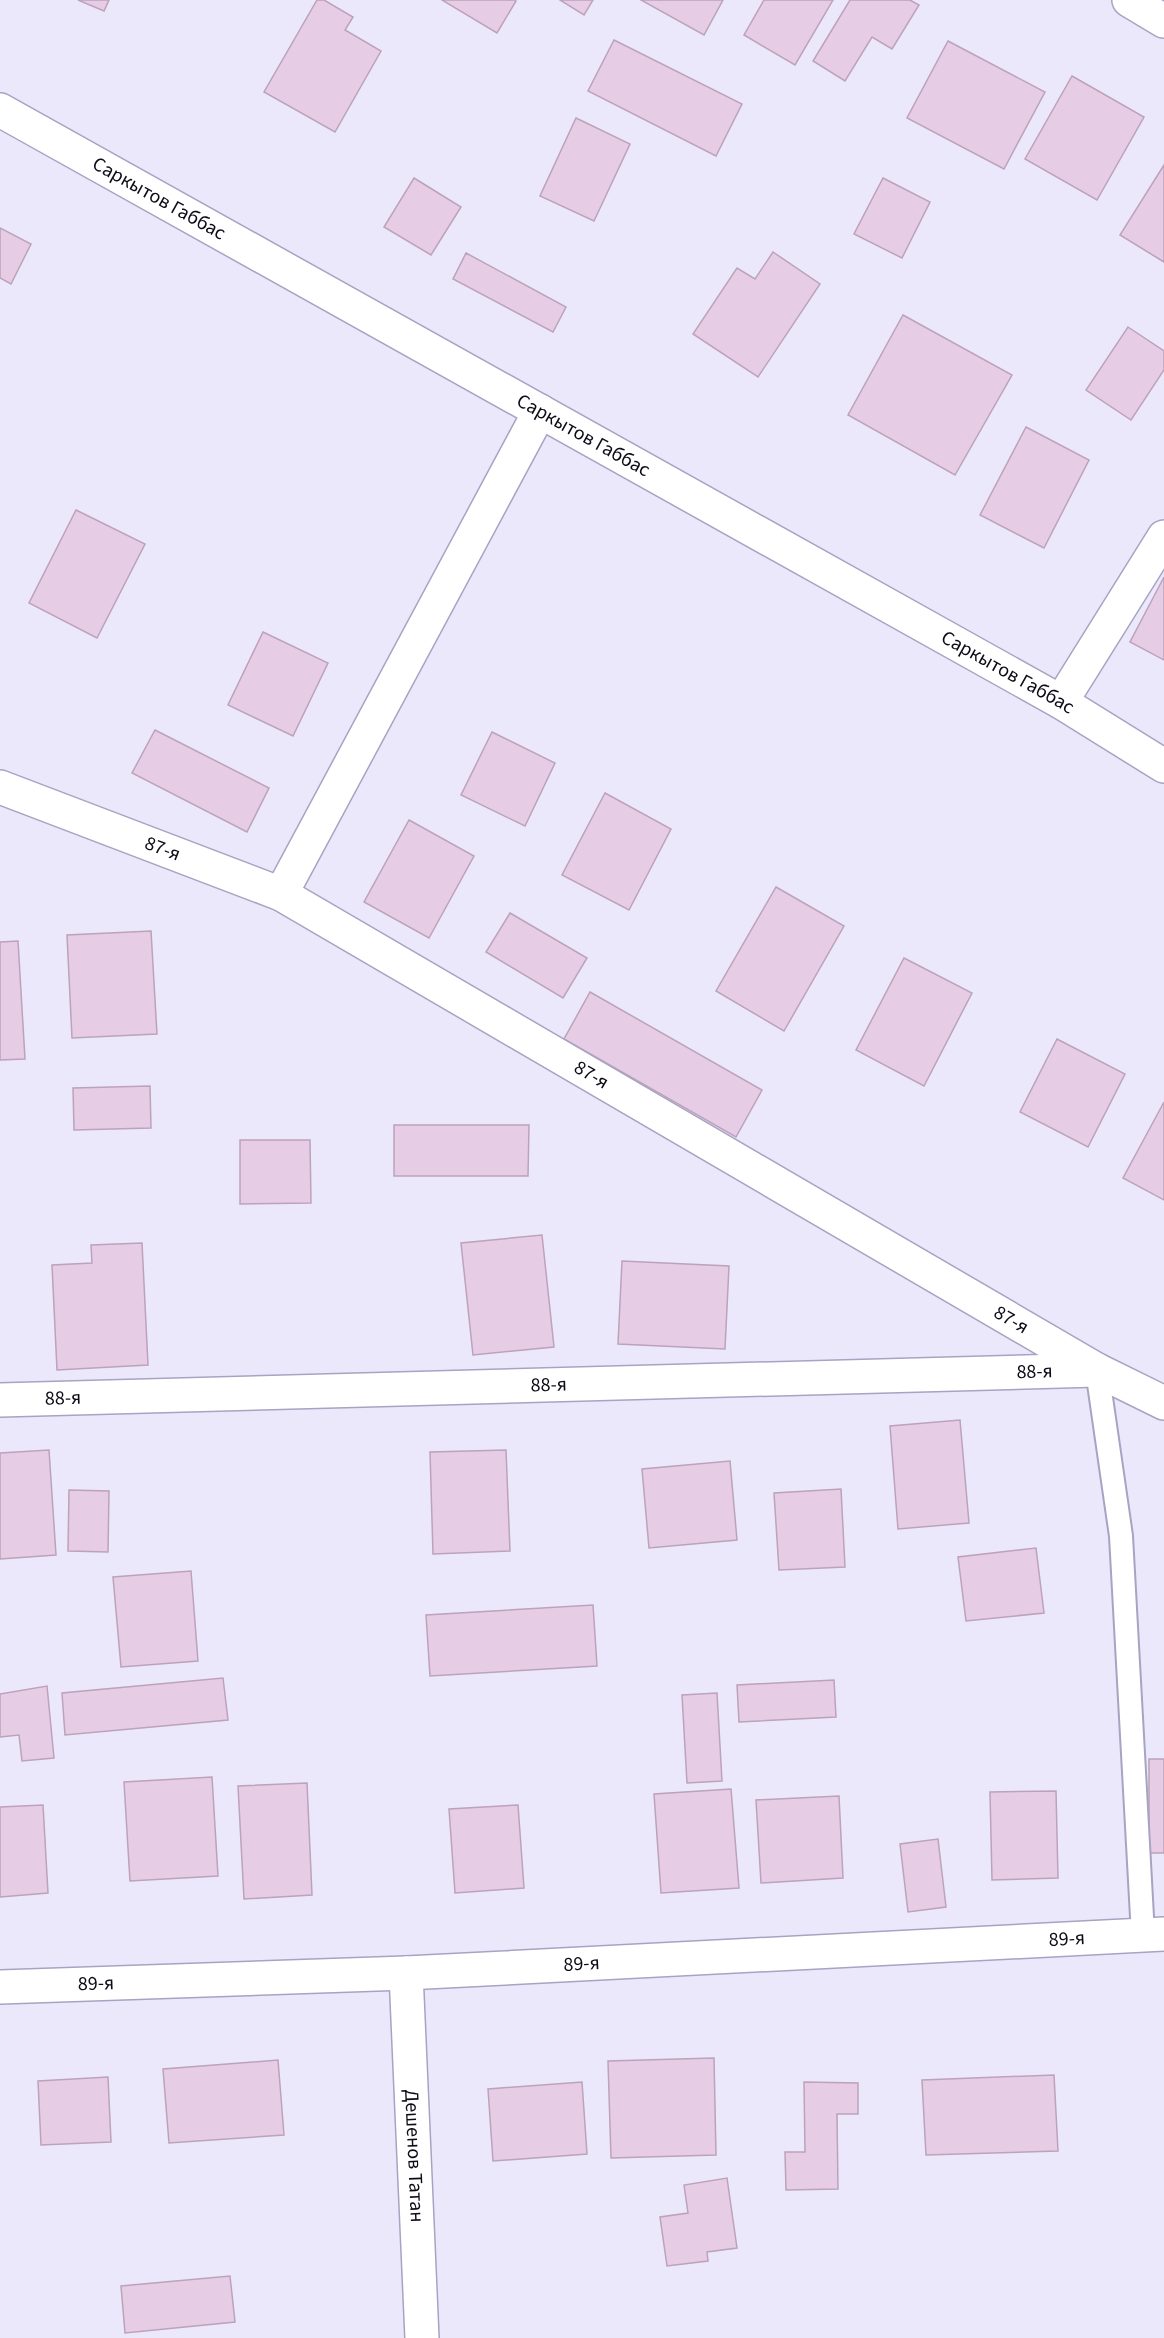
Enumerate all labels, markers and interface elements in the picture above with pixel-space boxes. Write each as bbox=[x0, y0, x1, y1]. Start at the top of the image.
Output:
street label: Саркытов Габбас bbox=[87, 150, 231, 247]
street label: Саркытов Габбас bbox=[511, 387, 655, 484]
street label: Саркытов Габбас bbox=[936, 624, 1080, 721]
street label: 87-я bbox=[141, 829, 185, 868]
street label: 87-я bbox=[569, 1054, 614, 1096]
street label: 87-я bbox=[988, 1299, 1034, 1341]
street label: 88-я bbox=[1016, 1357, 1053, 1386]
street label: 88-я bbox=[530, 1371, 567, 1399]
street label: 88-я bbox=[44, 1384, 81, 1413]
street label: 89-я bbox=[1048, 1924, 1086, 1954]
street label: 89-я bbox=[563, 1949, 600, 1979]
street label: 89-я bbox=[77, 1969, 115, 1998]
street label: Дешенов Татан bbox=[397, 2089, 431, 2223]

